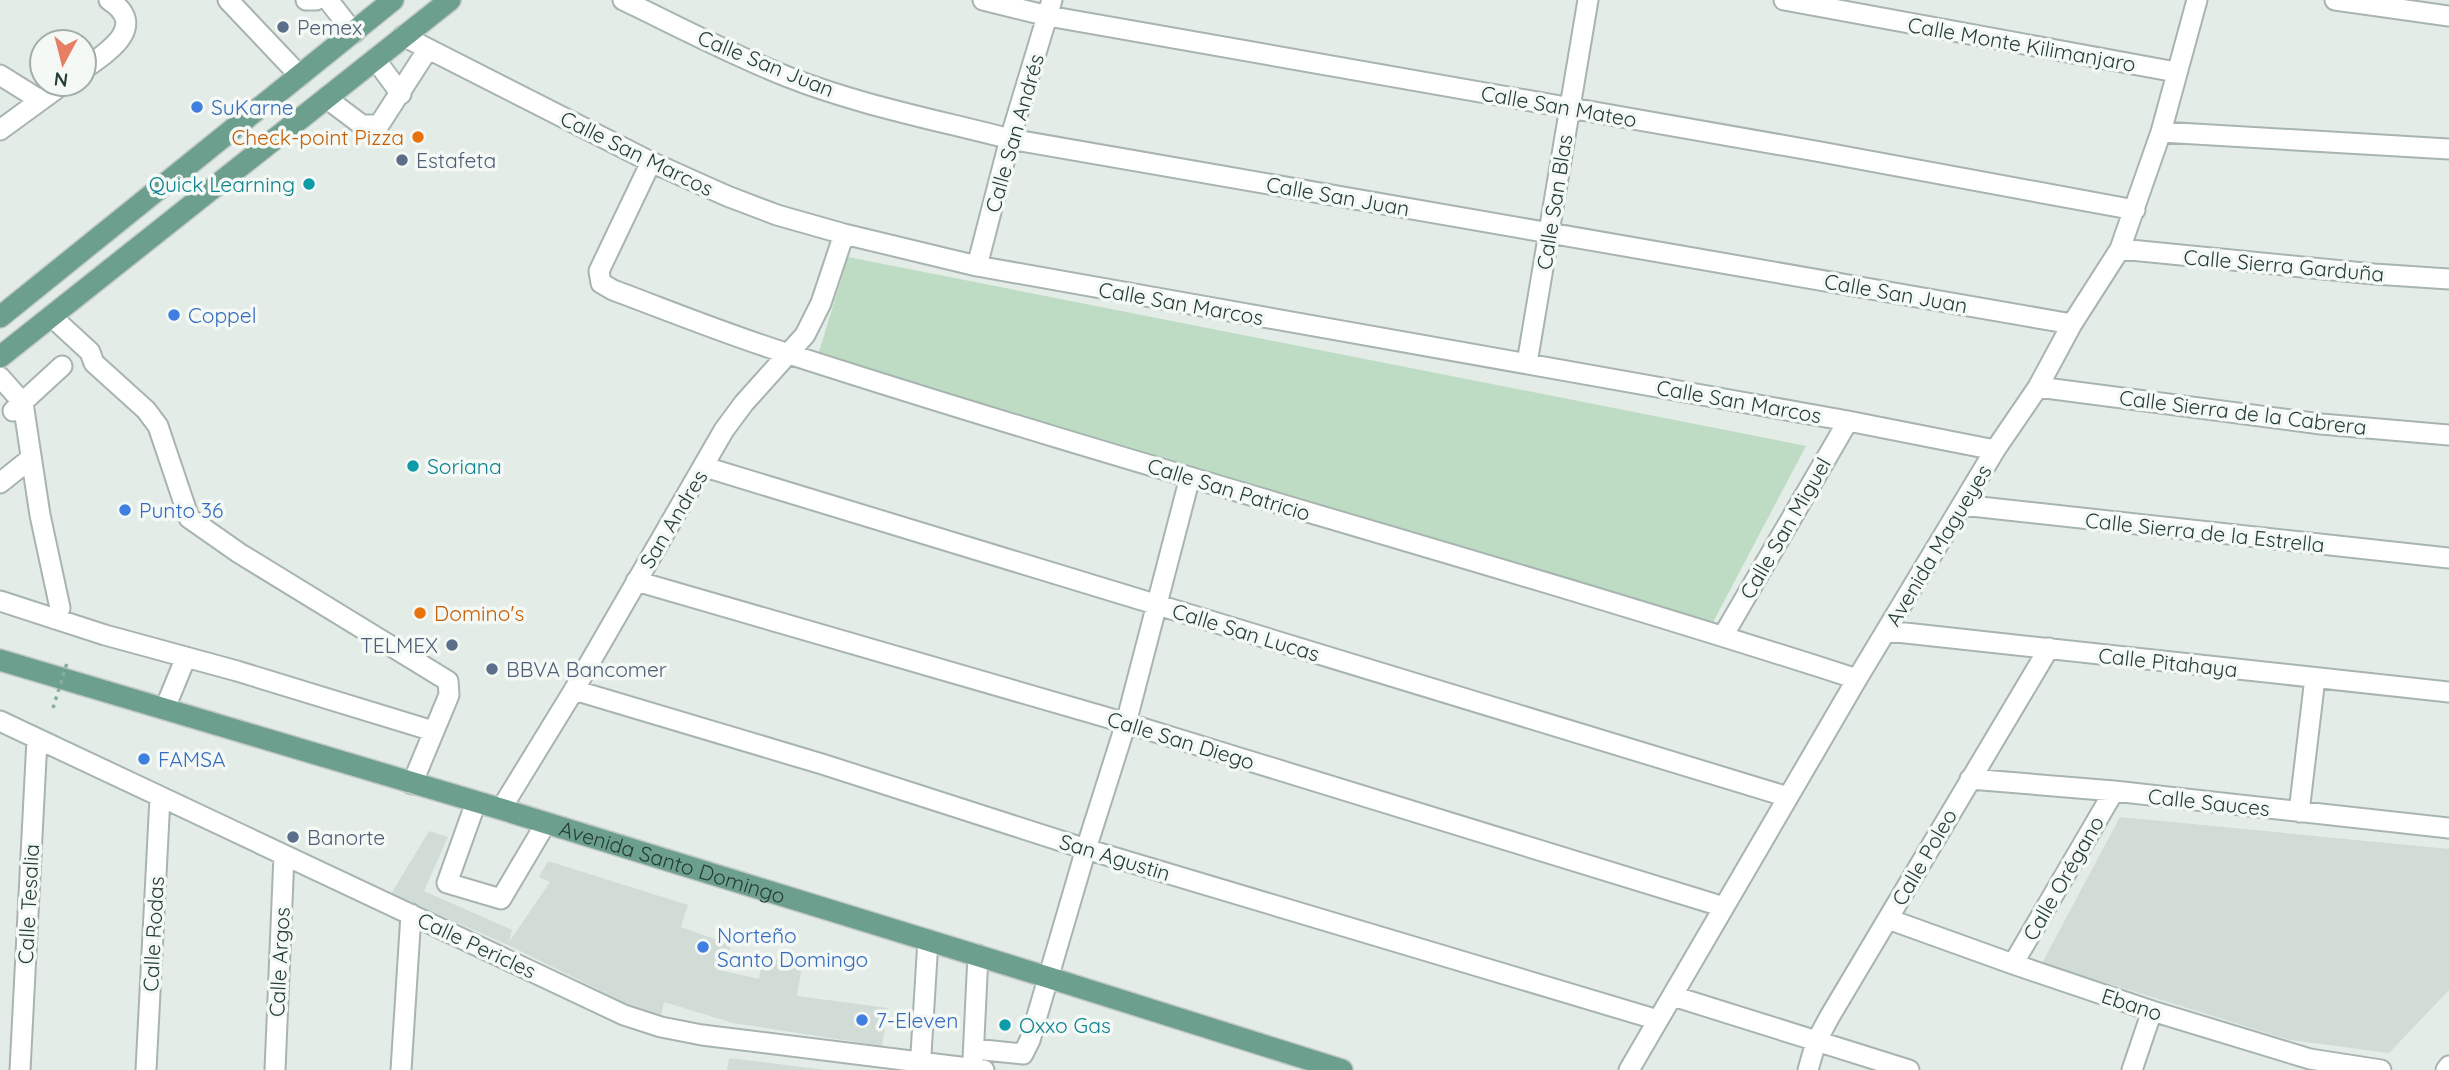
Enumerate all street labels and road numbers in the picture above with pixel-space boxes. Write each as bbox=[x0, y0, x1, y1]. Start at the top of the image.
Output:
street label: Calle Monte Kilimanjaro bbox=[1906, 11, 2138, 77]
street label: Calle San Juan bbox=[694, 24, 838, 102]
street label: Calle San Andrés bbox=[979, 51, 1049, 215]
street label: Calle San Mateo bbox=[1479, 80, 1639, 132]
street label: Calle San Marcos bbox=[556, 105, 718, 201]
street label: Calle San Blas bbox=[1530, 132, 1578, 272]
street label: Calle San Juan bbox=[1264, 171, 1412, 221]
street label: Calle Sierra Garduña bbox=[2183, 243, 2385, 287]
street label: Calle San Juan bbox=[1822, 268, 1970, 318]
street label: Calle San Marcos bbox=[1097, 276, 1265, 330]
street label: Calle San Marcos bbox=[1655, 374, 1823, 428]
street label: Calle Sierra de la Cabrera bbox=[2118, 384, 2368, 440]
street label: Calle San Patricio bbox=[1144, 452, 1314, 526]
street label: Calle San Miguel bbox=[1734, 453, 1836, 603]
street label: Avenida Magueyes bbox=[1879, 459, 1997, 631]
street label: San Andres bbox=[633, 465, 713, 573]
street label: Calle Sierra de la Estrella bbox=[2084, 507, 2326, 557]
street label: Calle San Lucas bbox=[1169, 597, 1323, 667]
street label: Calle Pitahaya bbox=[2097, 642, 2239, 682]
street label: Calle San Diego bbox=[1104, 705, 1258, 775]
street label: Calle Sauces bbox=[2147, 783, 2271, 821]
street label: Calle Poleo bbox=[1886, 804, 1962, 910]
street label: Calle Orégano bbox=[2017, 811, 2109, 945]
street label: Avenida Santo Domingo bbox=[556, 815, 789, 909]
street label: San Agustin bbox=[1056, 828, 1174, 886]
street label: Calle Tesalia bbox=[12, 843, 44, 965]
street label: Calle Rodas bbox=[137, 876, 169, 992]
street label: Calle Argos bbox=[263, 906, 295, 1018]
street label: Calle Pericles bbox=[414, 906, 540, 984]
street label: Ebano bbox=[2098, 982, 2166, 1026]

